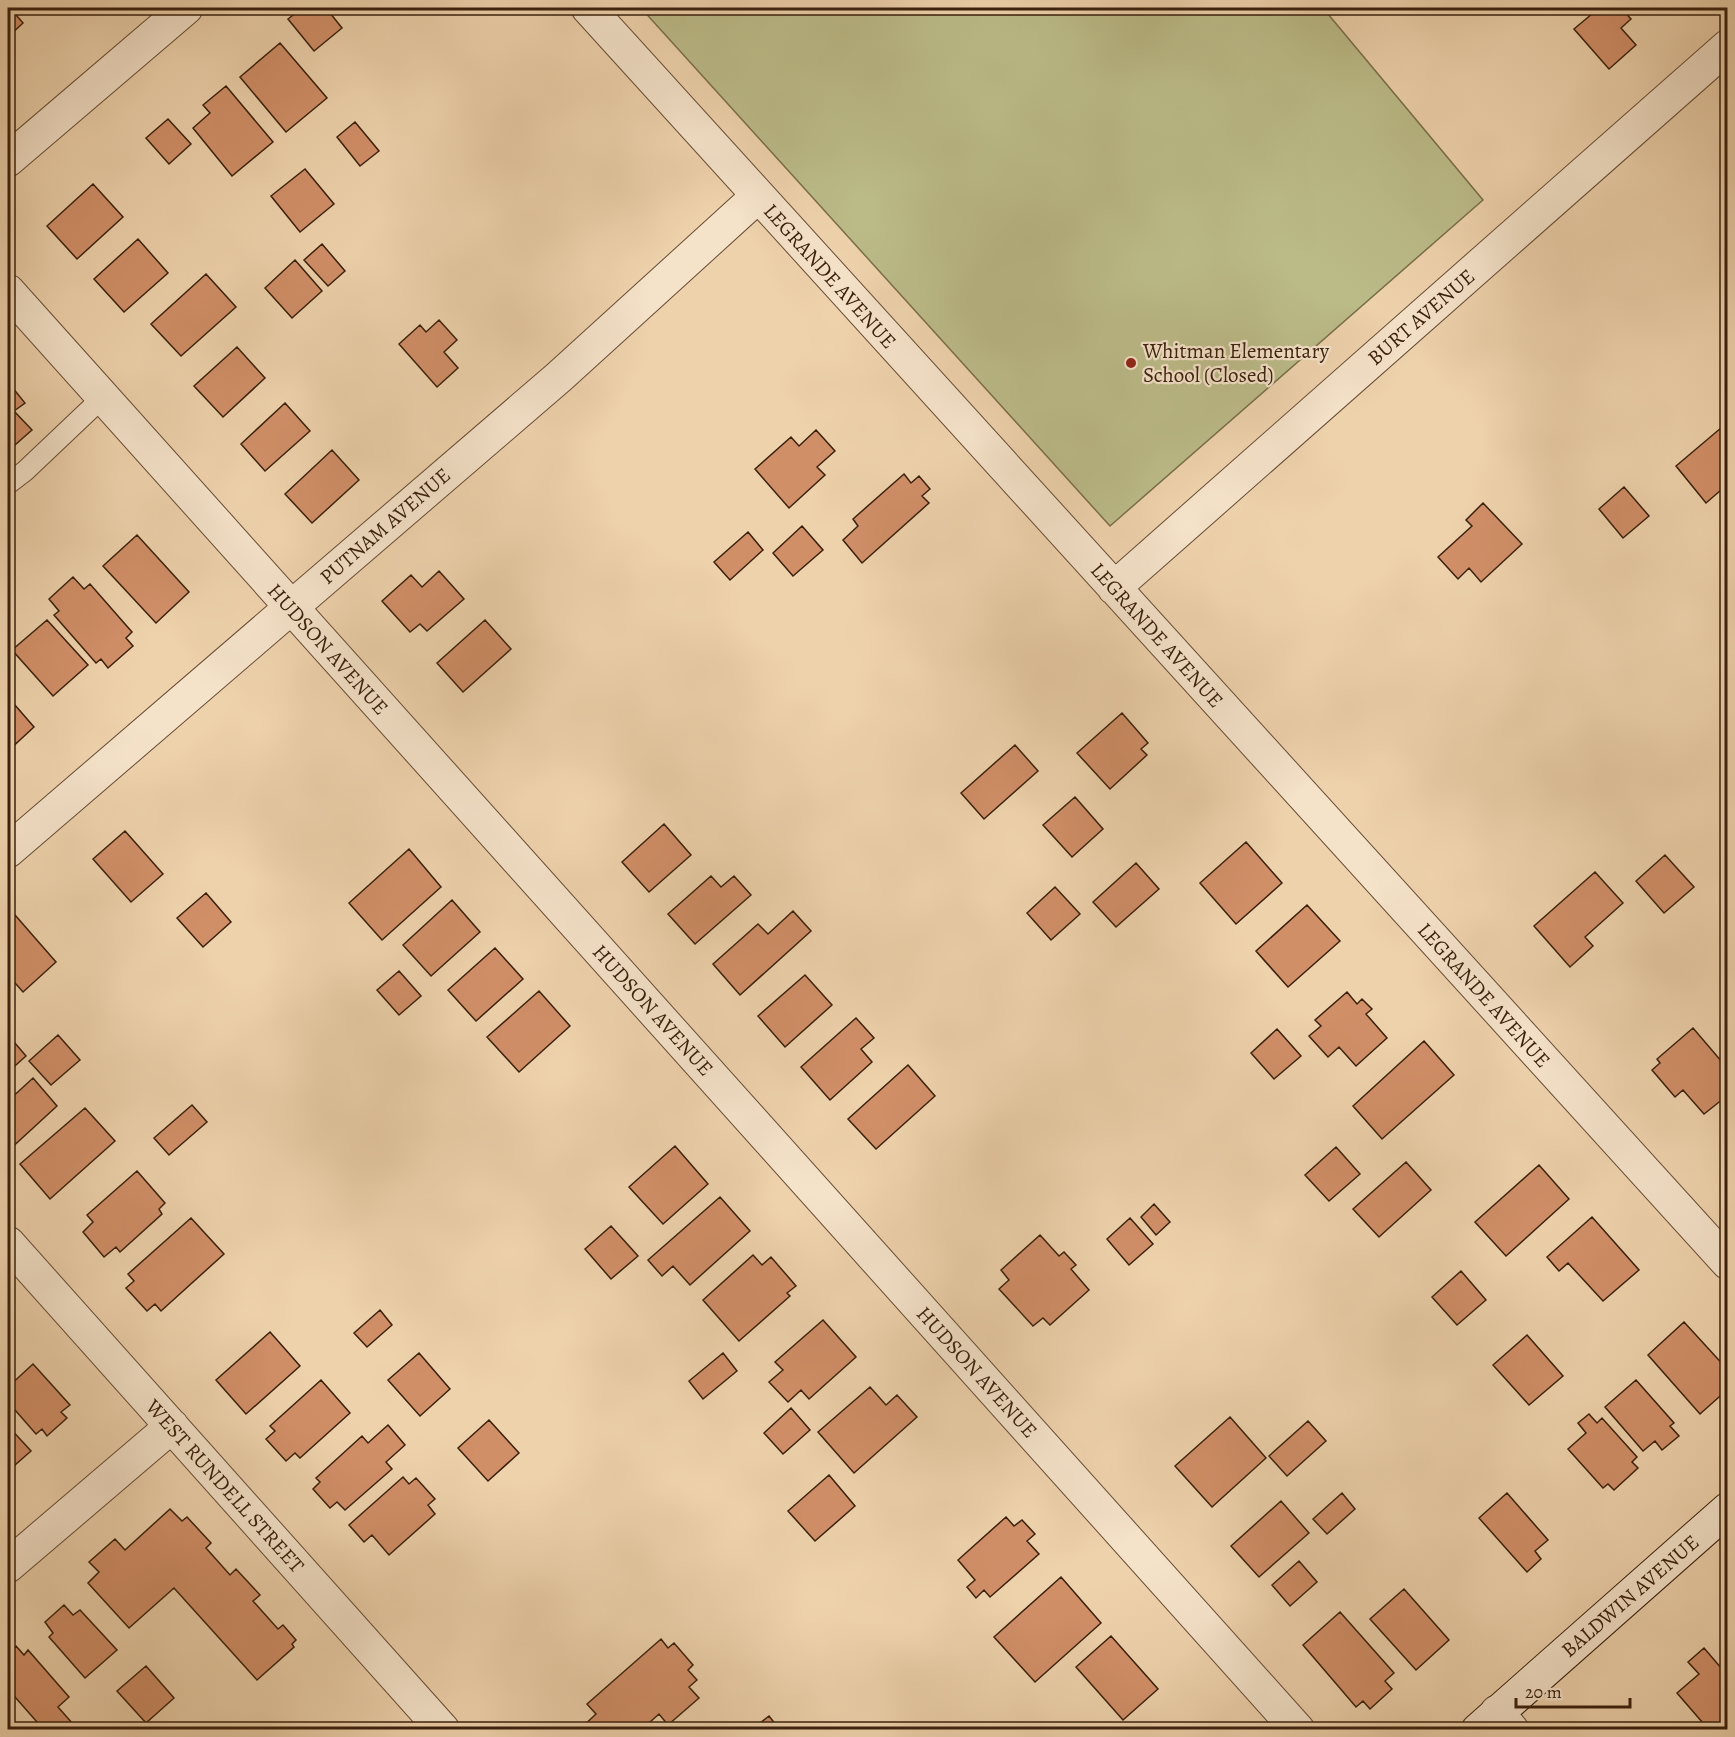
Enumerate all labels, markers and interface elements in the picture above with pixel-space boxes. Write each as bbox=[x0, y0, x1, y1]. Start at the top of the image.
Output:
street label: LEGRANDE AVENUE bbox=[757, 197, 903, 355]
street label: BURT AVENUE bbox=[1361, 263, 1481, 371]
place label: Whitman Elementary School (Closed) bbox=[1142, 337, 1330, 389]
marker: Whitman Elementary School (Closed) bbox=[1124, 356, 1138, 370]
street label: PUTNAM AVENUE bbox=[314, 461, 456, 591]
street label: LEGRANDE AVENUE bbox=[1084, 556, 1230, 714]
street label: HUDSON AVENUE bbox=[261, 577, 395, 721]
street label: LEGRANDE AVENUE bbox=[1411, 916, 1557, 1074]
street label: HUDSON AVENUE bbox=[586, 938, 720, 1082]
street label: HUDSON AVENUE bbox=[910, 1300, 1044, 1444]
street label: WEST RUNDELL STREET bbox=[139, 1392, 311, 1579]
street label: BALDWIN AVENUE bbox=[1555, 1528, 1705, 1664]
scale bar bbox=[1516, 1671, 1630, 1709]
text: 20 m bbox=[1525, 1680, 1562, 1704]

